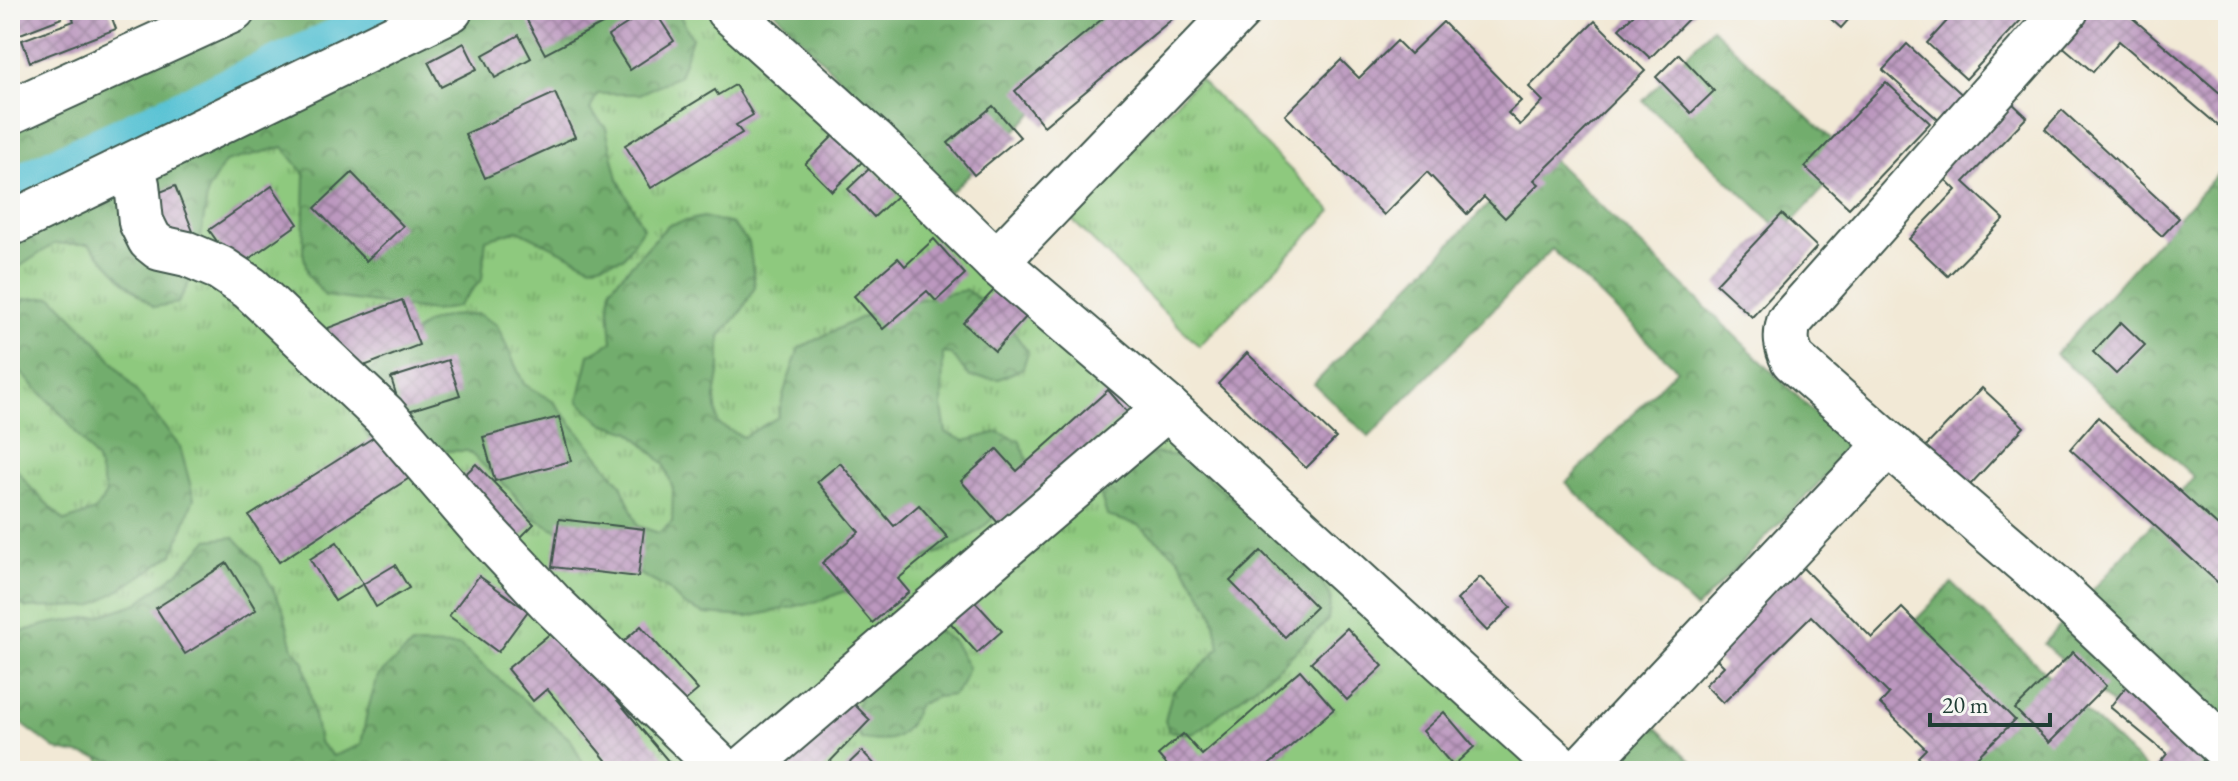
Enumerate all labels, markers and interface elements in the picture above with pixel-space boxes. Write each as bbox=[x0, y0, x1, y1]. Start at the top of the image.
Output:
scale bar bbox=[1930, 677, 2050, 727]
text: 20 m bbox=[1942, 689, 1989, 720]

